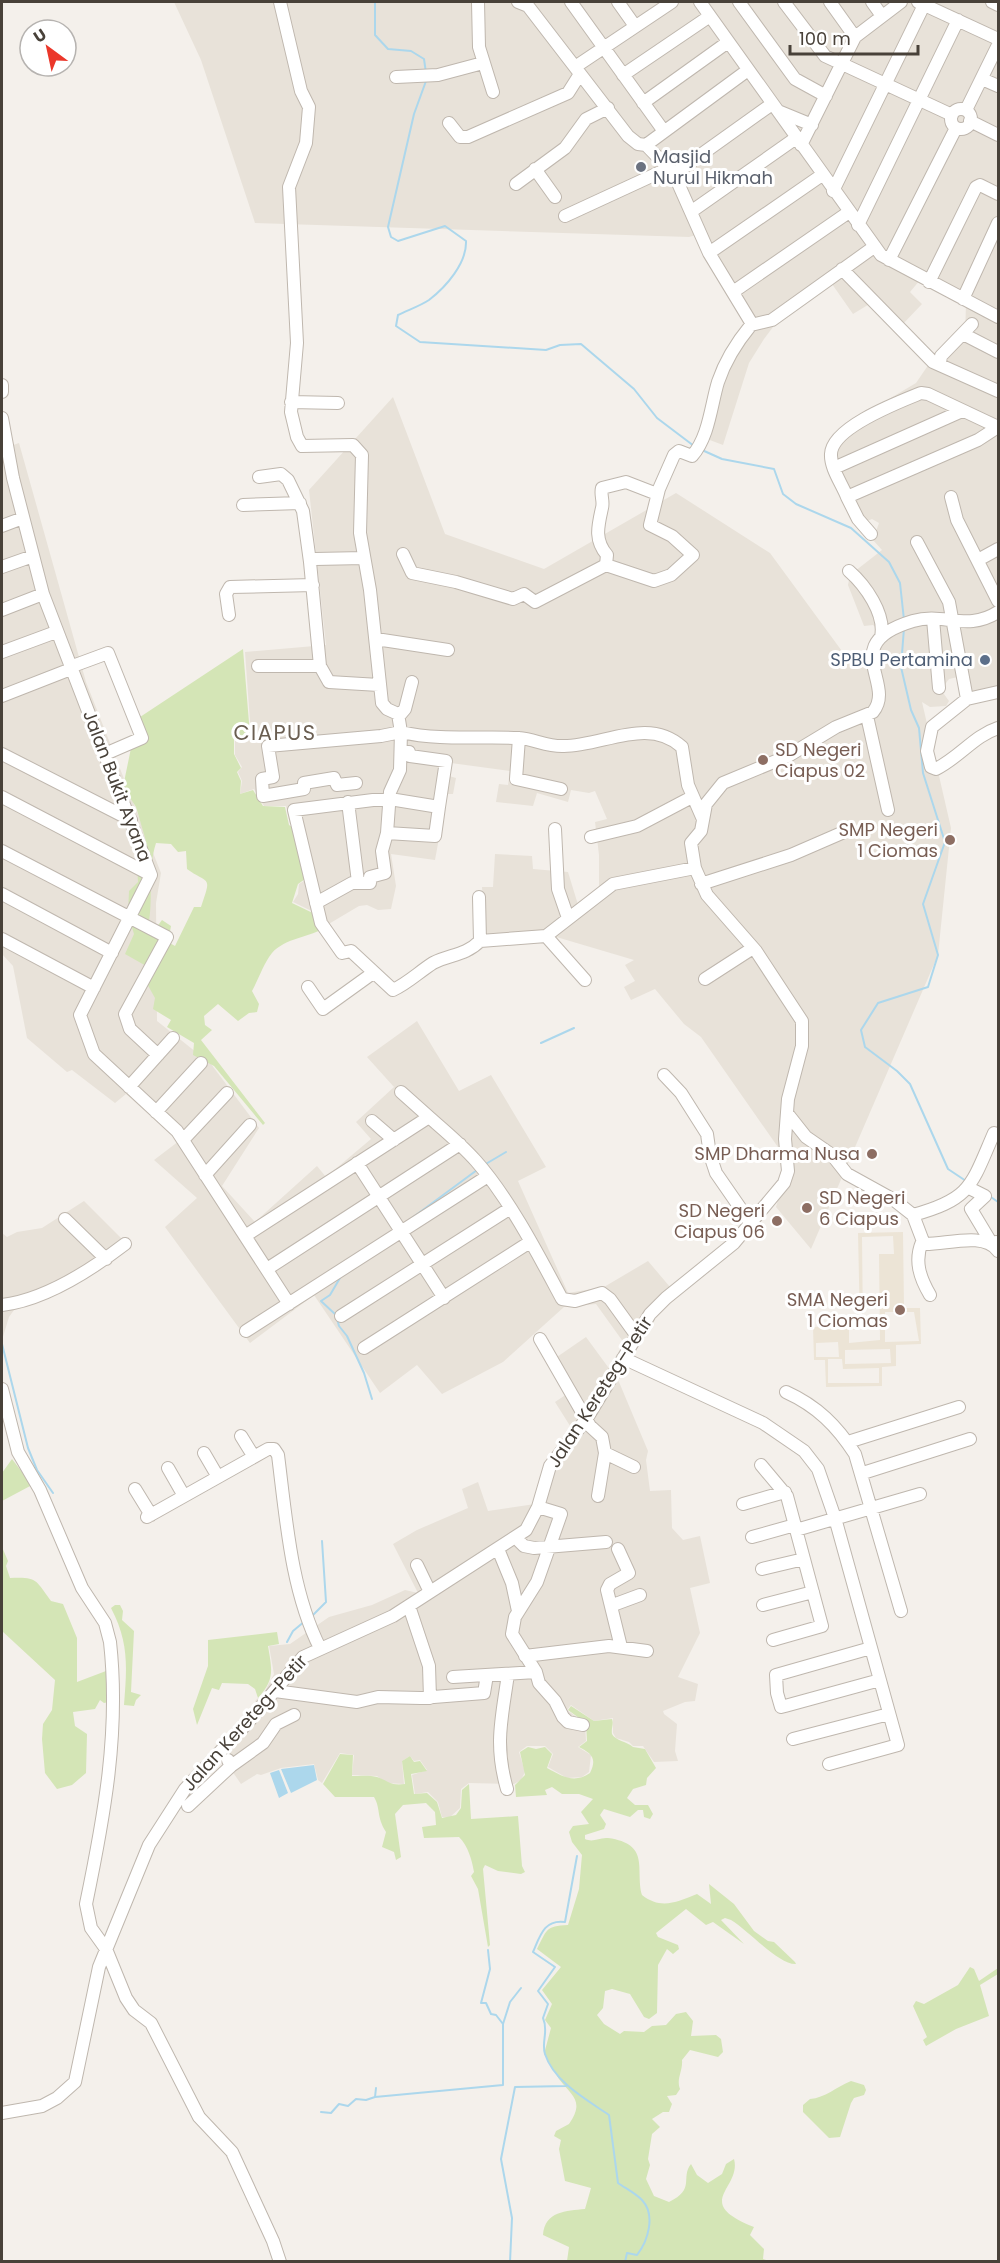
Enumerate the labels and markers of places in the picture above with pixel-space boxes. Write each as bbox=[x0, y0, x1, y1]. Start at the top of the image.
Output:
place label: Masjid Nurul Hikmah bbox=[653, 144, 773, 190]
marker: Masjid Nurul Hikmah bbox=[634, 160, 648, 174]
place label: SPBU Pertamina bbox=[830, 647, 973, 672]
marker: SPBU Pertamina bbox=[978, 653, 992, 667]
place label: SD Negeri Ciapus 02 bbox=[775, 737, 865, 783]
marker: SD Negeri Ciapus 02 bbox=[756, 753, 770, 767]
place label: SMP Negeri 1 Ciomas bbox=[838, 817, 938, 863]
marker: SMP Negeri 1 Ciomas bbox=[943, 833, 957, 847]
place label: SMP Dharma Nusa bbox=[694, 1141, 860, 1166]
marker: SMP Dharma Nusa bbox=[865, 1147, 879, 1161]
place label: SD Negeri 6 Ciapus bbox=[819, 1185, 905, 1231]
place label: SD Negeri Ciapus 06 bbox=[674, 1198, 765, 1244]
marker: SD Negeri 6 Ciapus bbox=[800, 1201, 814, 1215]
marker: SD Negeri Ciapus 06 bbox=[770, 1214, 784, 1228]
place label: SMA Negeri 1 Ciomas bbox=[787, 1287, 888, 1333]
marker: SMA Negeri 1 Ciomas bbox=[893, 1303, 907, 1317]

